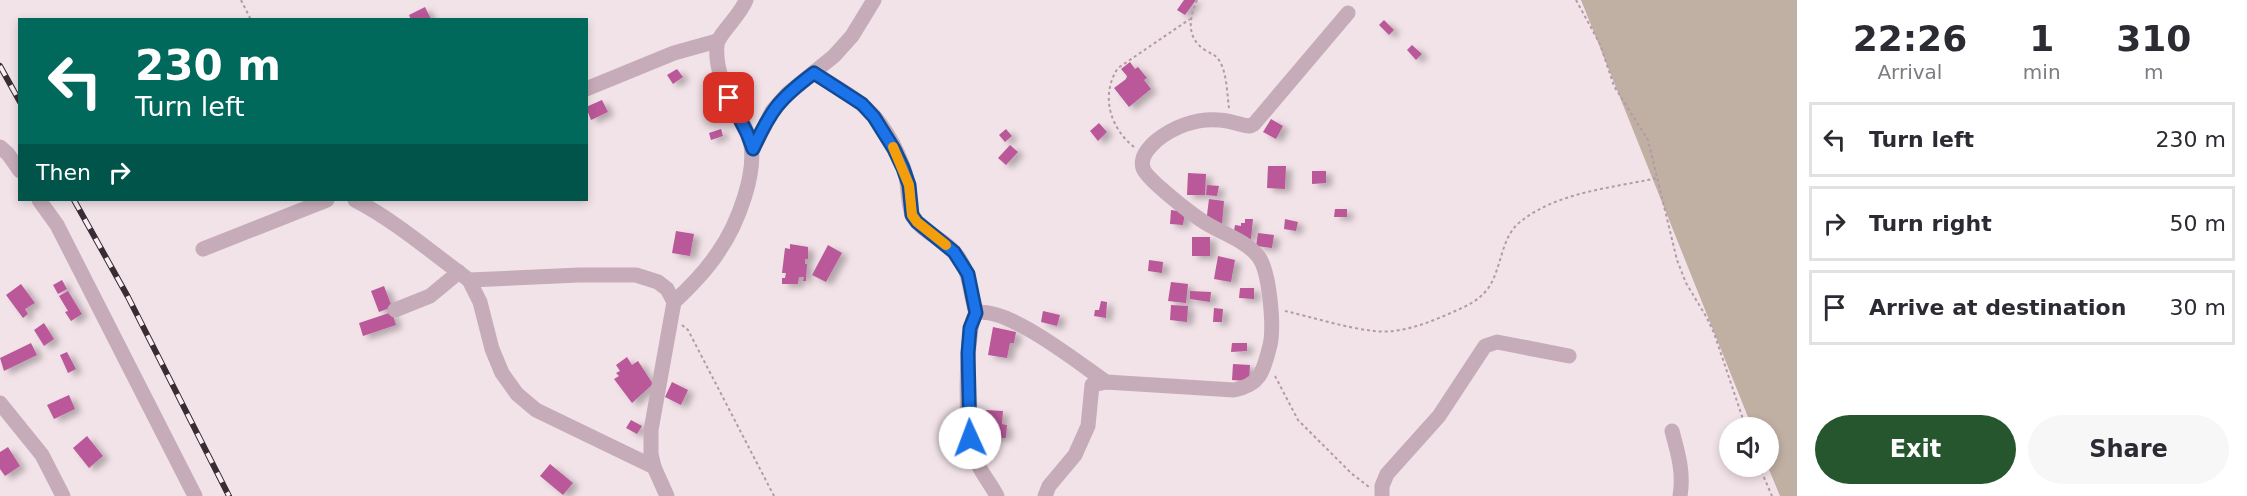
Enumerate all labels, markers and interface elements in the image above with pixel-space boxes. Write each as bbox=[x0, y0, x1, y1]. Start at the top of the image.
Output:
text: 22:26 bbox=[1853, 18, 1967, 59]
text: 1 bbox=[2029, 18, 2054, 59]
text: 310 bbox=[2116, 18, 2191, 59]
text: 230 m bbox=[135, 41, 281, 90]
icon: left bbox=[36, 42, 114, 120]
text: Arrival bbox=[1877, 60, 1942, 84]
text: min bbox=[2023, 60, 2061, 84]
text: m bbox=[2144, 60, 2164, 84]
pin bbox=[703, 72, 754, 123]
icon: arrive bbox=[712, 81, 745, 114]
text: Turn left bbox=[135, 91, 245, 122]
icon: left bbox=[1818, 123, 1851, 156]
text: Turn left bbox=[1869, 127, 1974, 152]
text: 230 m bbox=[2156, 127, 2226, 152]
icon: right bbox=[103, 156, 136, 189]
text: Then bbox=[36, 160, 91, 185]
icon: right bbox=[1818, 207, 1851, 240]
text: Turn right bbox=[1869, 211, 1992, 236]
text: 50 m bbox=[2170, 211, 2226, 236]
icon: arrive bbox=[1818, 291, 1851, 324]
text: Arrive at destination bbox=[1869, 295, 2126, 320]
text: 30 m bbox=[2170, 295, 2226, 320]
position arrow bbox=[938, 406, 1002, 470]
button: Exit bbox=[1815, 415, 2016, 484]
button: Share bbox=[2028, 415, 2229, 484]
map controls bbox=[1719, 417, 1779, 477]
button: sound bbox=[1719, 417, 1779, 477]

